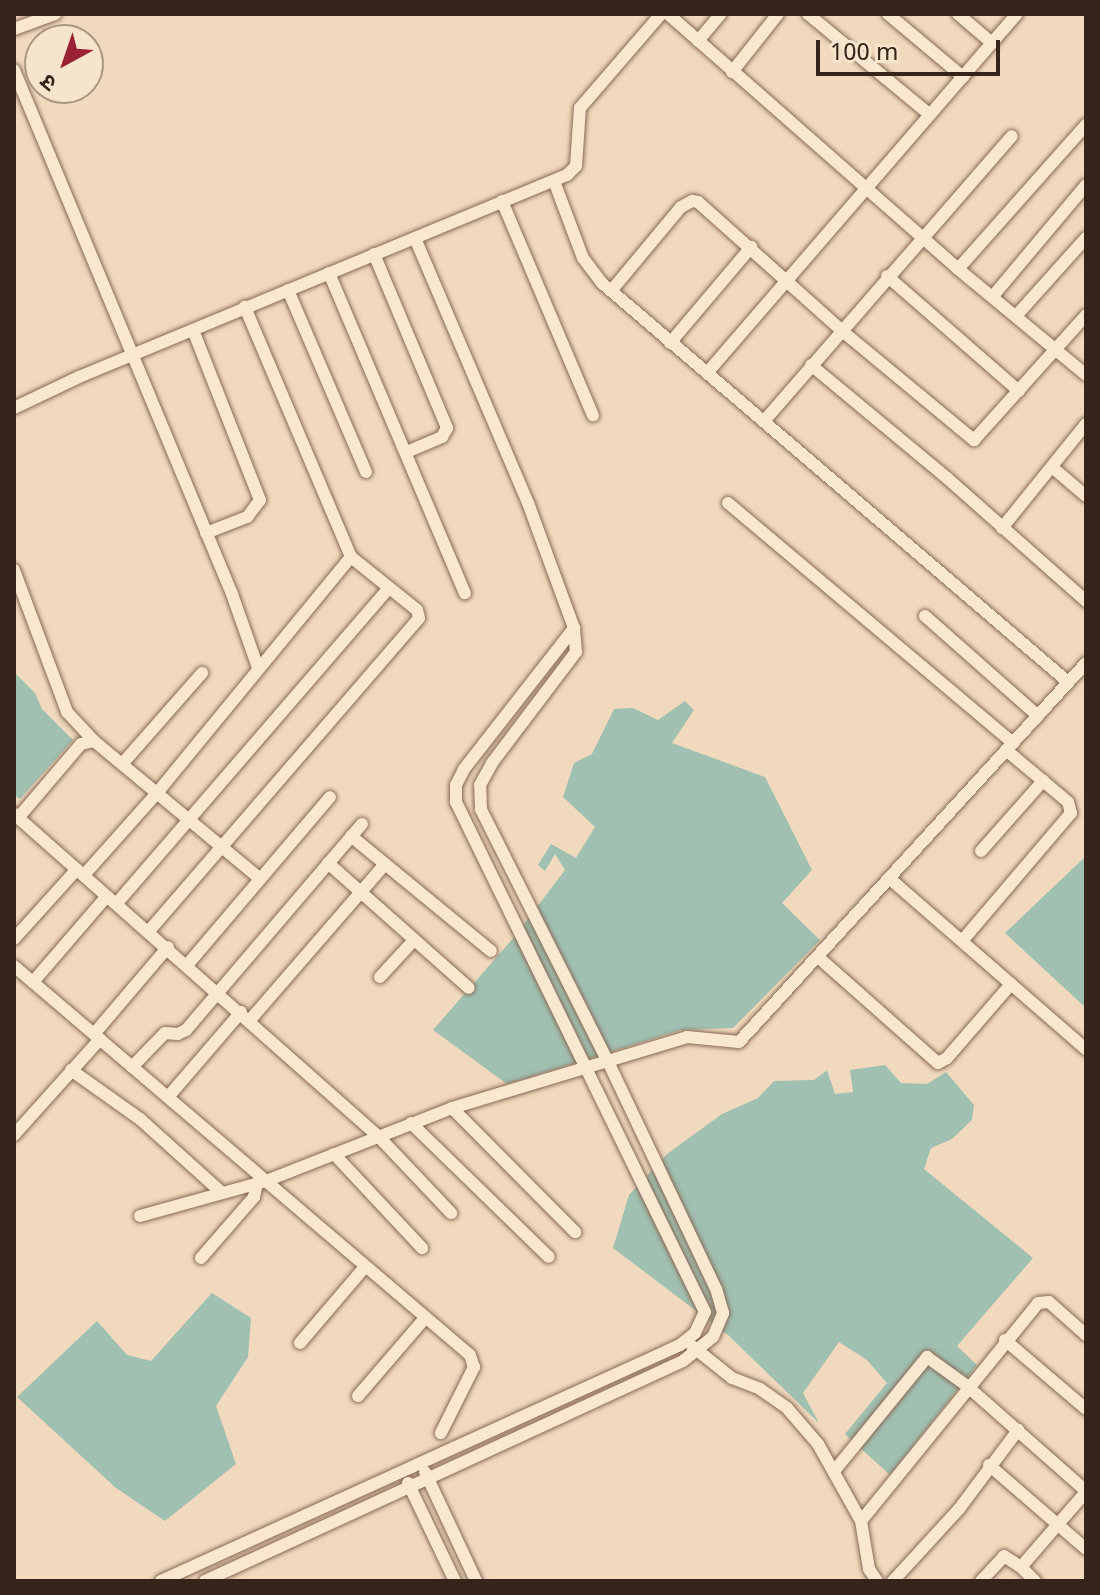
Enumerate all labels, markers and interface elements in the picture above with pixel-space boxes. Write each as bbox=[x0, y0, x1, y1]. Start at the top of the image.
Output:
north arrow bbox=[24, 24, 104, 104]
scale bar bbox=[820, 24, 1004, 74]
text: 100 m bbox=[830, 38, 898, 70]
text: उ bbox=[35, 66, 64, 96]

